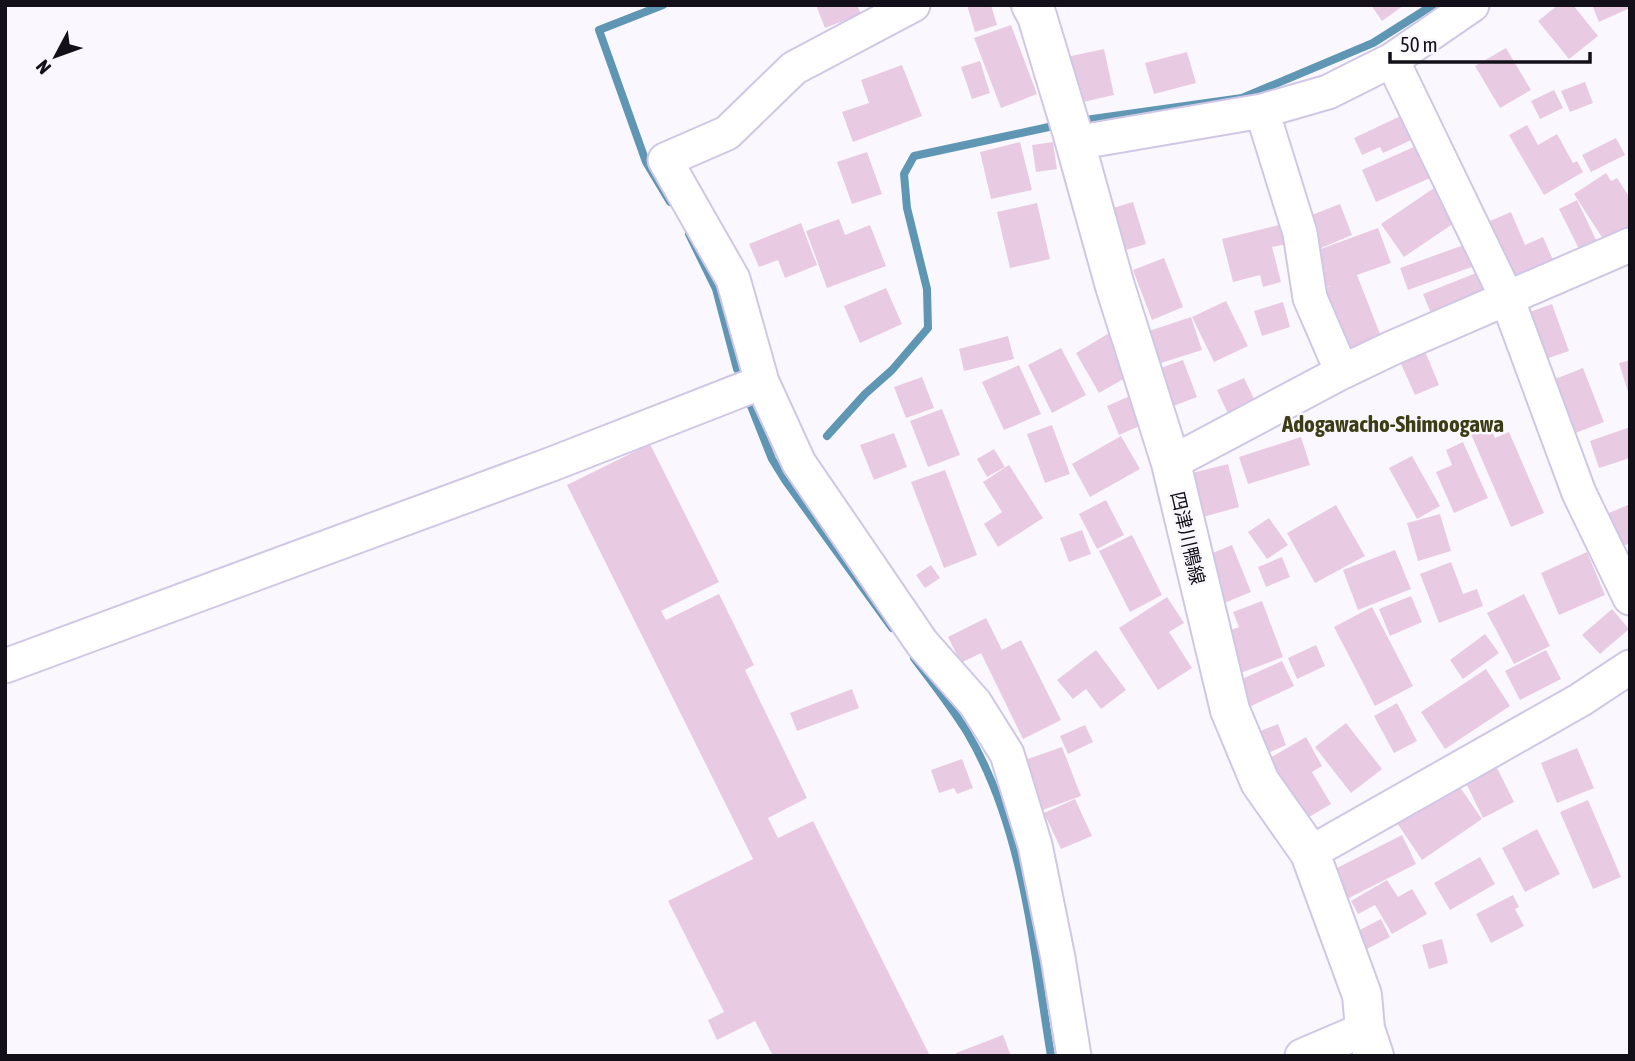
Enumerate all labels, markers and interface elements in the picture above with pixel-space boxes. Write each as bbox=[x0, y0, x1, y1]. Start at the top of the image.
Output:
north arrow bbox=[21, 21, 91, 91]
scale bar bbox=[1390, 21, 1590, 65]
text: 50 m bbox=[1400, 32, 1438, 56]
text: N bbox=[31, 56, 55, 79]
district label: Adogawacho-Shimoogawa bbox=[1281, 411, 1504, 437]
street label: 四津川鴨線 bbox=[1167, 489, 1209, 587]

